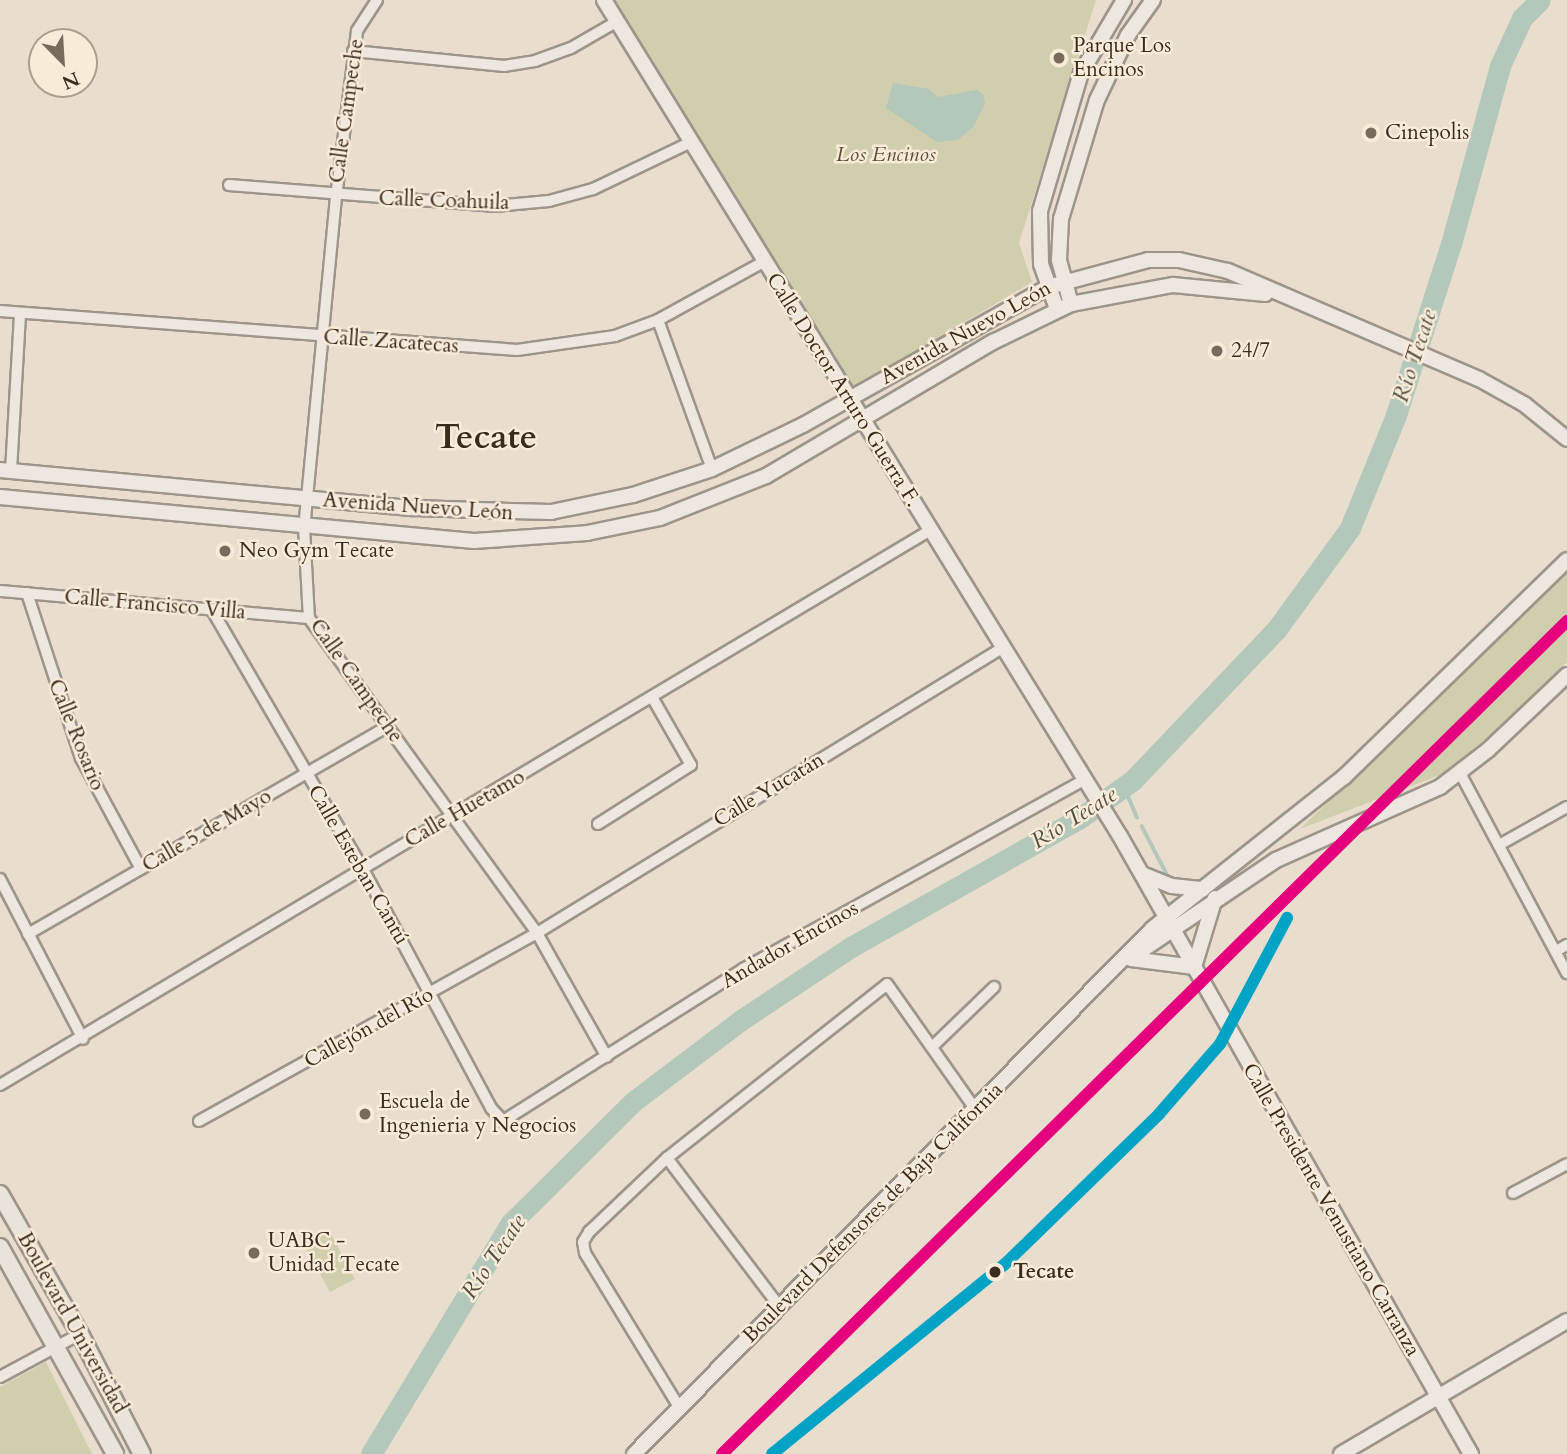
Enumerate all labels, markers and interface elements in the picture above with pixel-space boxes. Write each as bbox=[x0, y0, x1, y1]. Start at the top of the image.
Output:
north arrow bbox=[28, 28, 98, 98]
place label: Parque Los Encinos bbox=[1073, 33, 1171, 83]
street label: Calle Campeche bbox=[324, 37, 370, 185]
marker: Parque Los Encinos bbox=[1051, 50, 1067, 66]
text: N bbox=[58, 65, 84, 96]
place label: Cinepolis bbox=[1385, 120, 1469, 146]
marker: Cinepolis bbox=[1363, 125, 1379, 141]
park label: Los Encinos bbox=[836, 142, 936, 168]
street label: Calle Coahuila bbox=[378, 186, 510, 216]
street label: Calle Doctor Arturo Guerra F. bbox=[761, 269, 925, 511]
street label: Avenida Nuevo León bbox=[876, 276, 1056, 390]
water label: Río Tecate bbox=[1387, 306, 1443, 406]
street label: Calle Zacatecas bbox=[323, 325, 459, 359]
place label: 24/7 bbox=[1231, 338, 1270, 364]
marker: 24/7 bbox=[1209, 343, 1225, 359]
district label: Tecate bbox=[435, 416, 537, 458]
street label: Avenida Nuevo León bbox=[322, 488, 514, 526]
place label: Neo Gym Tecate bbox=[239, 538, 394, 564]
marker: Neo Gym Tecate bbox=[217, 543, 233, 559]
street label: Calle Francisco Villa bbox=[63, 585, 247, 625]
street label: Calle Campeche bbox=[304, 614, 408, 748]
street label: Calle Rosario bbox=[42, 676, 110, 794]
street label: Calle Yucatán bbox=[709, 747, 829, 833]
street label: Calle Huetamo bbox=[400, 764, 530, 854]
street label: Calle Esteban Cantú bbox=[302, 781, 414, 949]
water label: Río Tecate bbox=[1026, 781, 1122, 855]
street label: Calle 5 de Mayo bbox=[138, 784, 276, 878]
street label: Andador Encinos bbox=[717, 896, 863, 994]
street label: Callejón del Río bbox=[300, 982, 438, 1074]
street label: Calle Presidente Venustiano Carranza bbox=[1237, 1059, 1425, 1361]
street label: Boulevard Defensores de Baja California bbox=[738, 1078, 1008, 1348]
place label: Escuela de Ingenieria y Negocios bbox=[379, 1089, 576, 1139]
marker: Escuela de Ingenieria y Negocios bbox=[357, 1106, 373, 1122]
water label: Río Tecate bbox=[456, 1210, 532, 1304]
street label: Boulevard Universidad bbox=[12, 1228, 132, 1418]
place label: UABC - Unidad Tecate bbox=[268, 1228, 400, 1278]
marker: UABC - Unidad Tecate bbox=[246, 1245, 262, 1261]
place label: Tecate bbox=[1013, 1259, 1074, 1285]
marker: Tecate bbox=[983, 1260, 1007, 1284]

